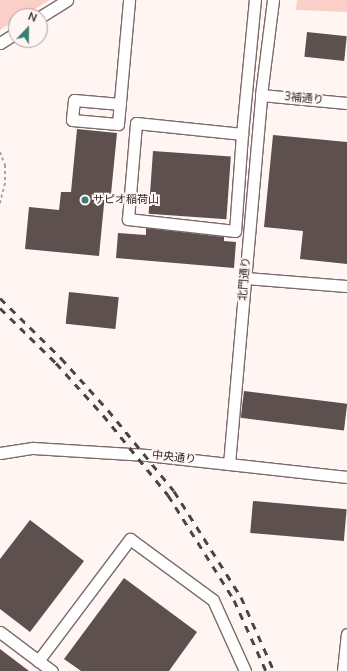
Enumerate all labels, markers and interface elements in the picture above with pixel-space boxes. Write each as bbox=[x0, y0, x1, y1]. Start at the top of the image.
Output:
north arrow bbox=[8, 8, 48, 48]
text: N bbox=[26, 9, 39, 26]
street label: 3補通り bbox=[284, 91, 324, 107]
place label: サピオ稲荷山 bbox=[93, 193, 159, 207]
marker: サピオ稲荷山 bbox=[80, 195, 90, 205]
street label: 北門通り bbox=[237, 257, 253, 301]
street label: 中央通り bbox=[151, 449, 197, 467]

